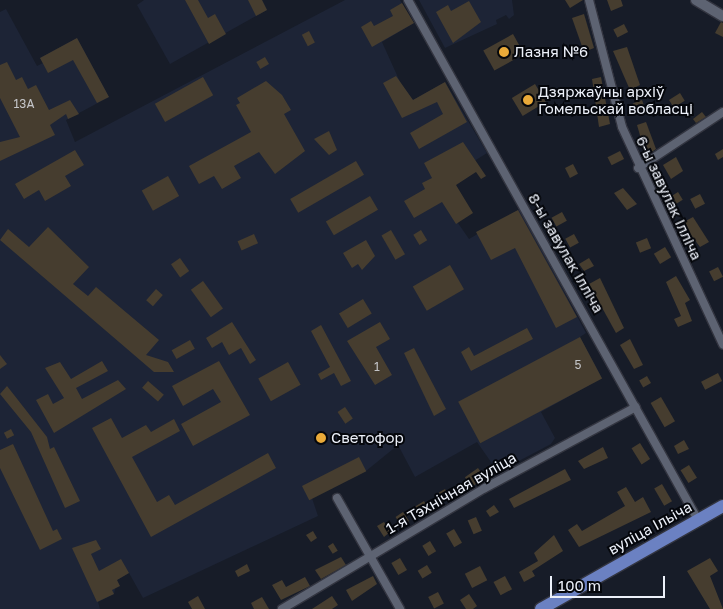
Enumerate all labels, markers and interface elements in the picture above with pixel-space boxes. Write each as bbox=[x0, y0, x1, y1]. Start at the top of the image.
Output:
place label: Лазня №6 bbox=[514, 43, 588, 61]
marker: Лазня №6 bbox=[498, 46, 510, 58]
place label: Дзяржаўны архіў Гомельскай вобласці bbox=[538, 82, 693, 117]
marker: Дзяржаўны архіў Гомельскай вобласці bbox=[522, 94, 534, 106]
house number: 13А bbox=[14, 97, 34, 111]
street label: 6-ы завулак Ілліча bbox=[632, 133, 706, 263]
street label: 8-ы завулак Ілліча bbox=[524, 190, 608, 316]
house number: 5 bbox=[575, 358, 581, 372]
house number: 1 bbox=[374, 360, 380, 374]
place label: Светофор bbox=[331, 429, 404, 447]
marker: Светофор bbox=[315, 432, 327, 444]
street label: 1-я Тэхнічная вуліца bbox=[383, 448, 519, 538]
street label: вуліца Ільіча bbox=[605, 498, 695, 558]
scale bar bbox=[553, 566, 668, 598]
text: 100 m bbox=[558, 576, 601, 594]

